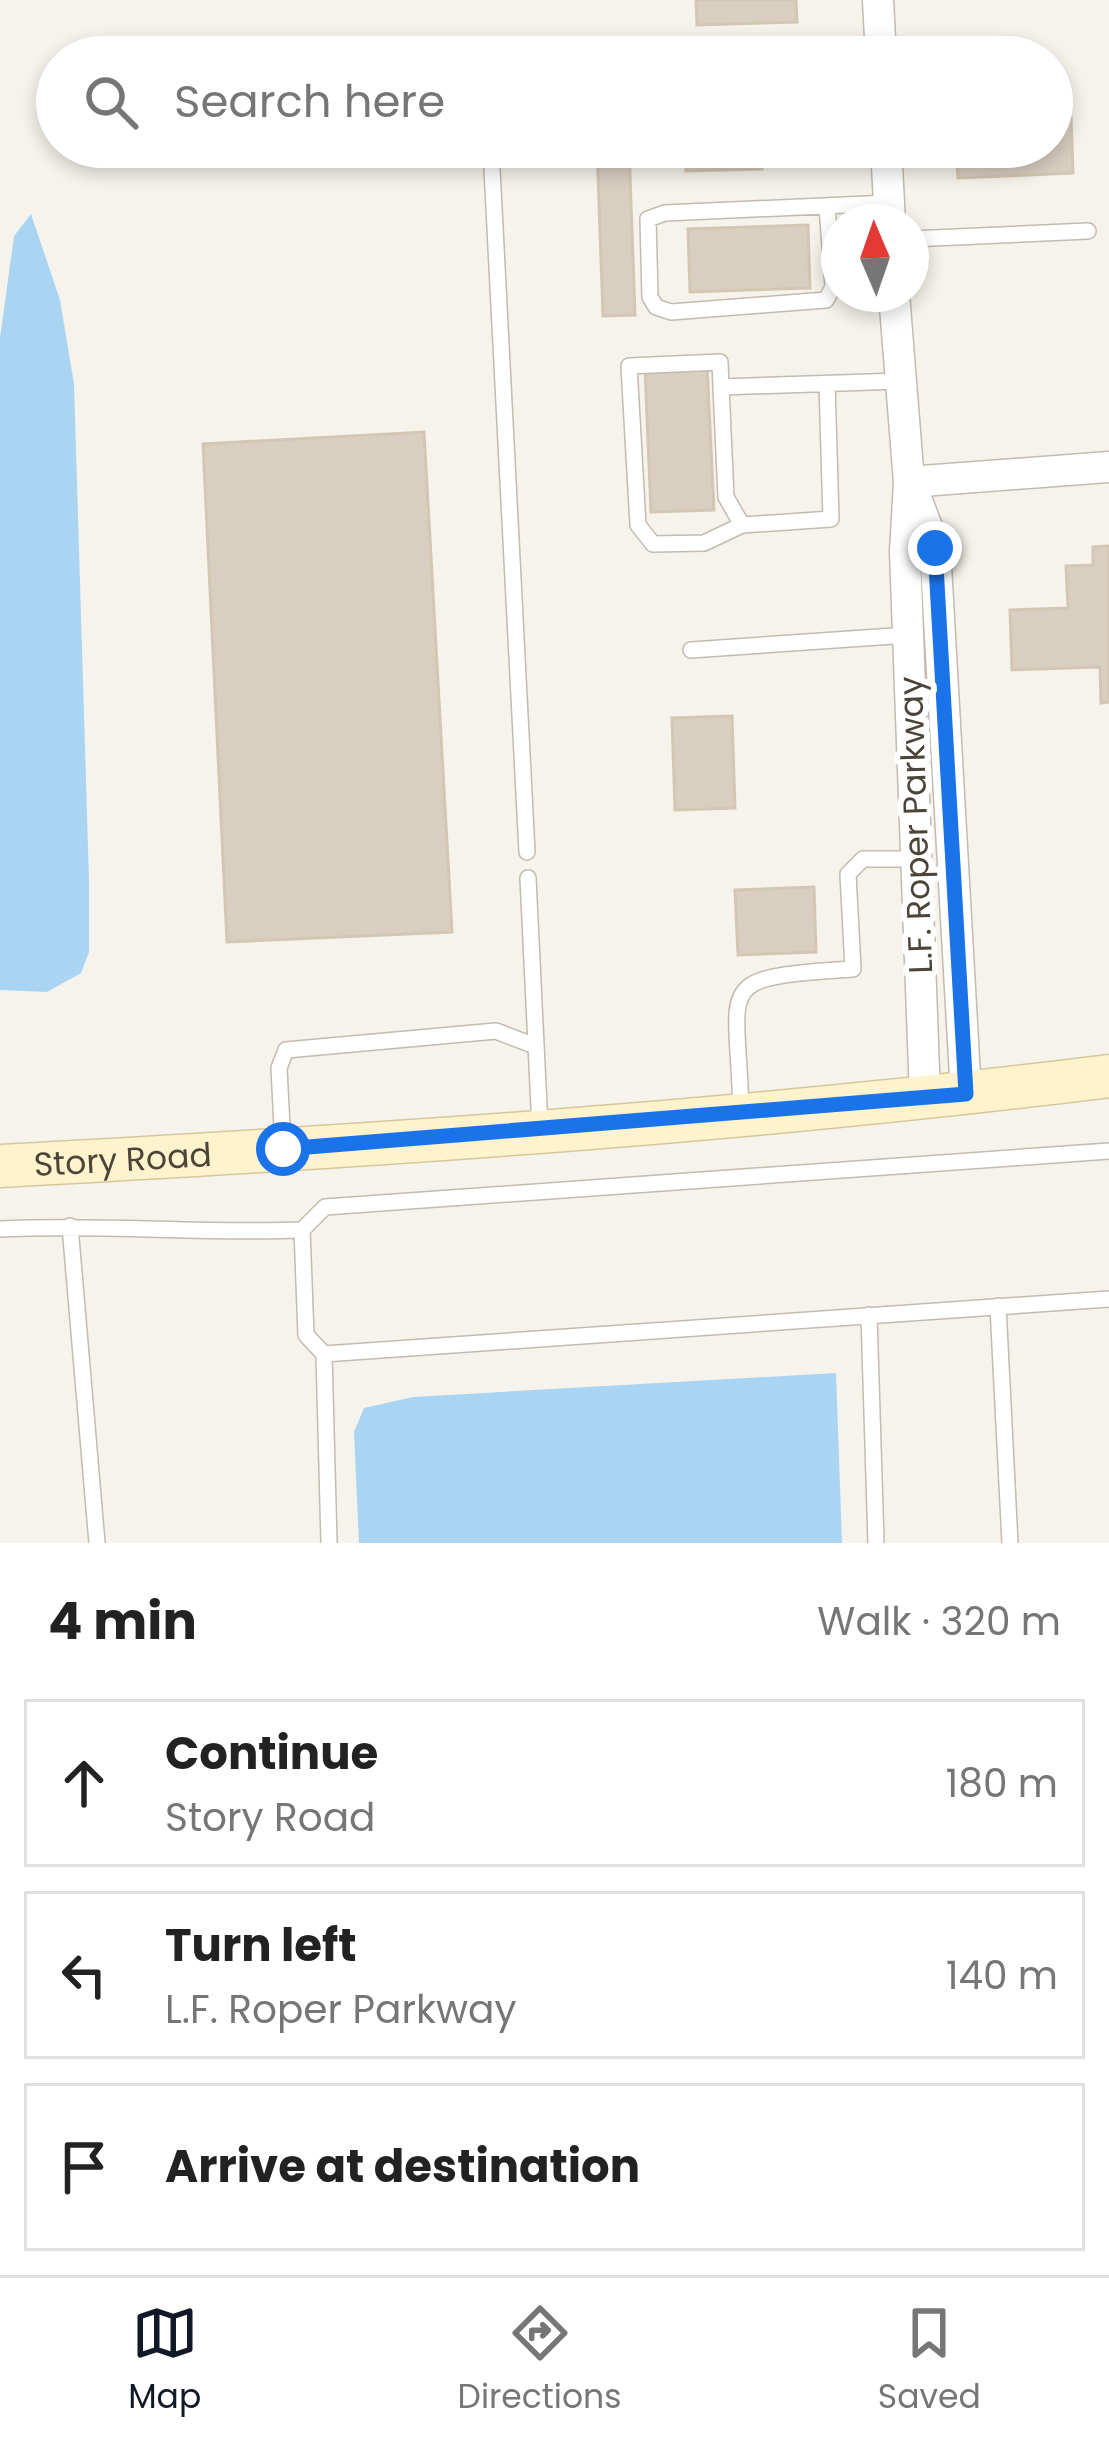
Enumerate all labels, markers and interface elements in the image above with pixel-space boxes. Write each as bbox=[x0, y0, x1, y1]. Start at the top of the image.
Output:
search box bbox=[36, 36, 1073, 168]
icon: search bbox=[78, 69, 144, 135]
text: Search here bbox=[174, 70, 445, 133]
north arrow bbox=[821, 204, 929, 312]
route end bbox=[908, 521, 962, 575]
street label: L.F. Roper Parkway bbox=[887, 675, 944, 974]
route start bbox=[256, 1122, 310, 1176]
street label: Story Road bbox=[33, 1131, 213, 1188]
text: 4 min bbox=[48, 1585, 197, 1657]
text: Walk · 320 m bbox=[817, 1594, 1061, 1649]
text: Continue bbox=[165, 1722, 378, 1785]
icon: ahead bbox=[51, 1750, 117, 1816]
text: 180 m bbox=[946, 1756, 1058, 1811]
text: Story Road bbox=[165, 1790, 375, 1845]
text: Turn left bbox=[165, 1914, 357, 1977]
icon: left bbox=[51, 1942, 117, 2008]
text: 140 m bbox=[946, 1948, 1058, 2003]
text: L.F. Roper Parkway bbox=[165, 1982, 516, 2037]
icon: arrive bbox=[51, 2134, 117, 2200]
text: Arrive at destination bbox=[165, 2135, 640, 2198]
tab: Map bbox=[128, 2300, 201, 2422]
tab: Directions bbox=[458, 2300, 621, 2422]
tab: Saved bbox=[878, 2300, 981, 2422]

